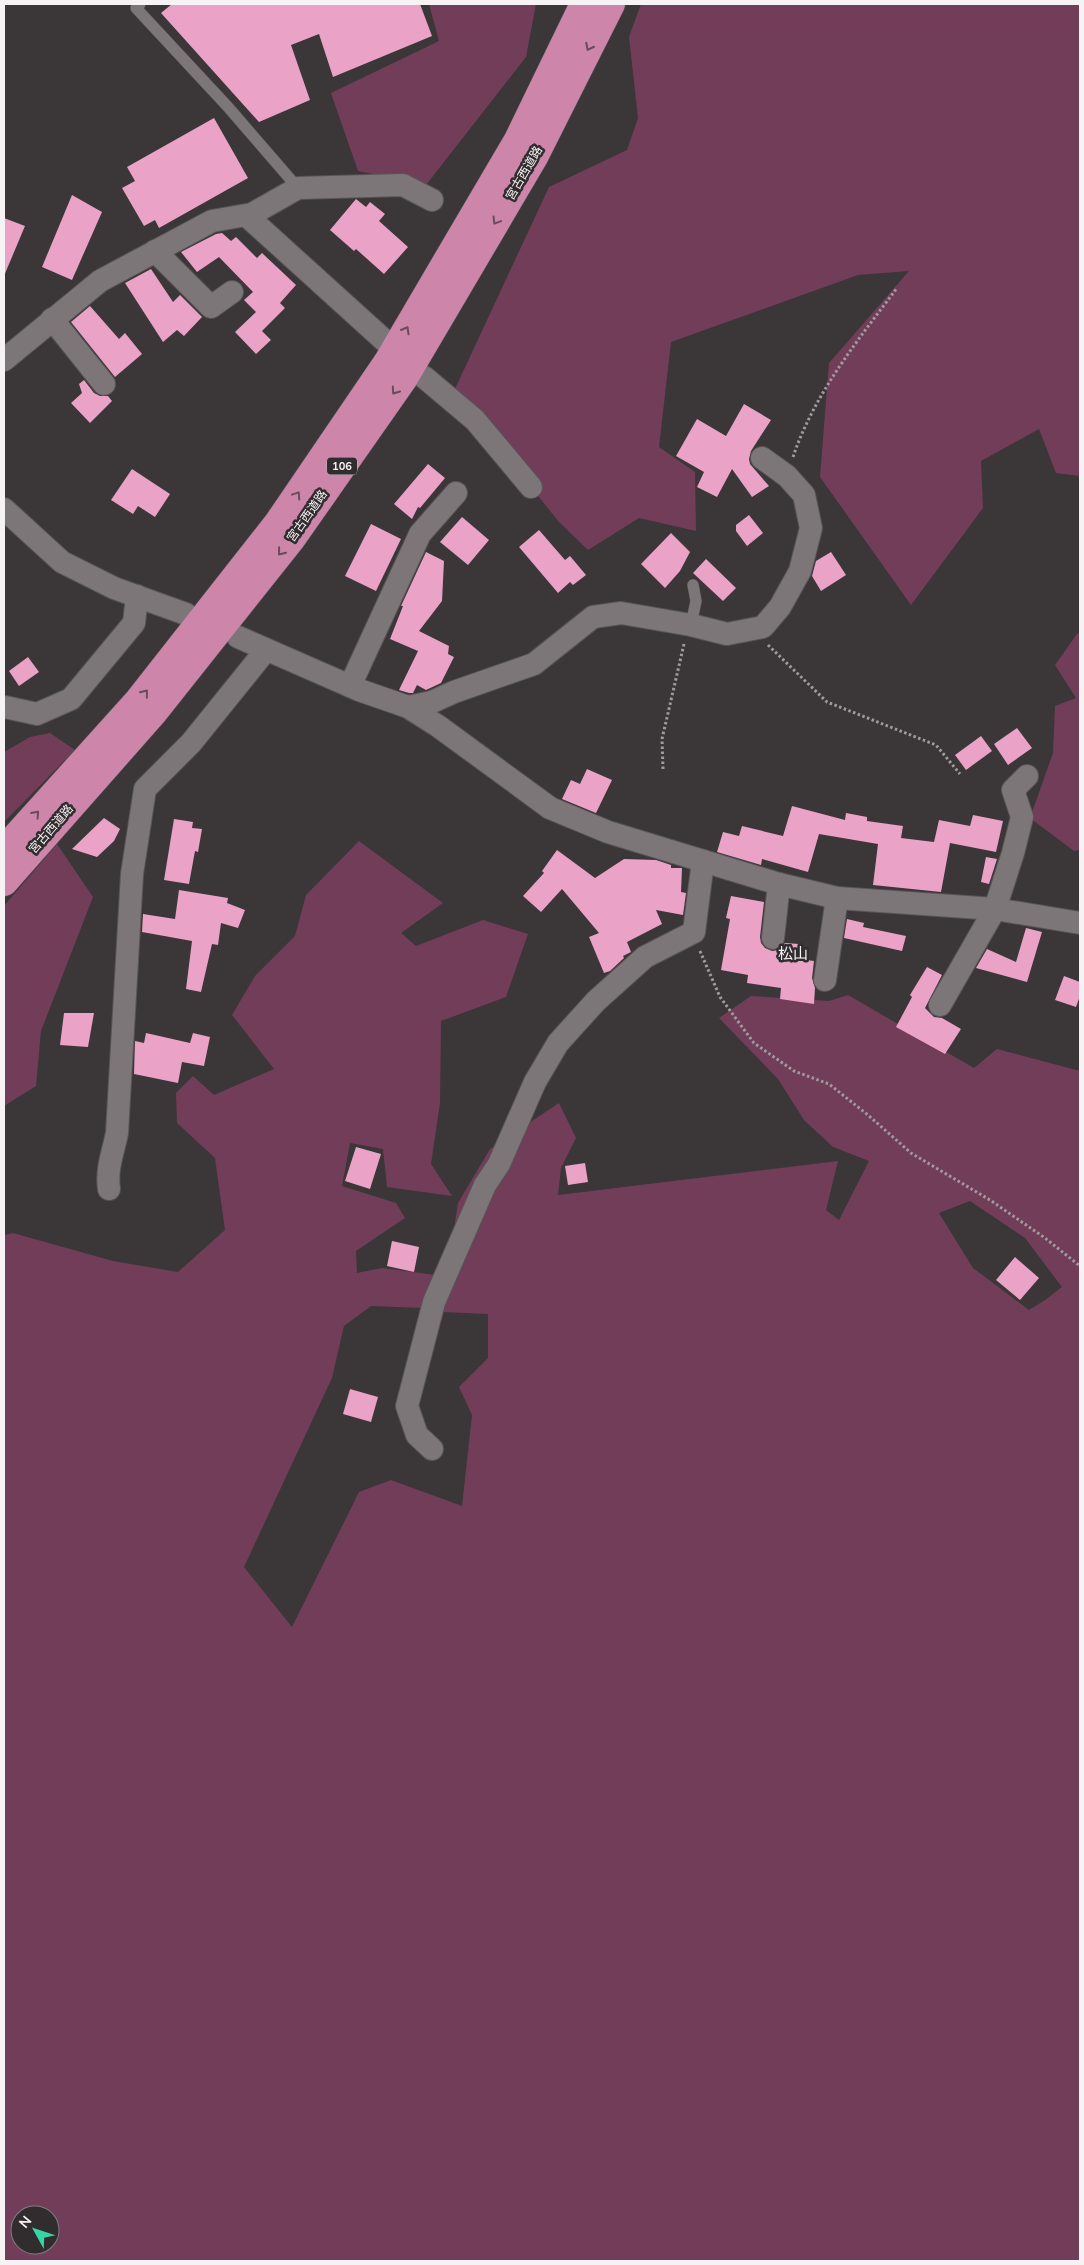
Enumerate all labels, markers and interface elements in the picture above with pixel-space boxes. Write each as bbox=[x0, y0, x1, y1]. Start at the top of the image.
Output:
one-way arrow bbox=[585, 42, 595, 51]
street label: 宮古西道路 bbox=[502, 143, 545, 202]
one-way arrow bbox=[493, 216, 503, 225]
one-way arrow bbox=[400, 327, 410, 336]
one-way arrow bbox=[392, 385, 401, 395]
road number: 106 bbox=[327, 458, 357, 474]
street label: 宮古西道路 bbox=[283, 487, 330, 545]
one-way arrow bbox=[291, 491, 300, 500]
one-way arrow bbox=[278, 546, 287, 556]
one-way arrow bbox=[139, 689, 148, 699]
street label: 宮古西道路 bbox=[25, 801, 76, 856]
one-way arrow bbox=[31, 810, 40, 819]
district label: 松山 bbox=[778, 944, 808, 963]
north arrow bbox=[10, 2205, 60, 2255]
text: N bbox=[15, 2212, 35, 2231]

